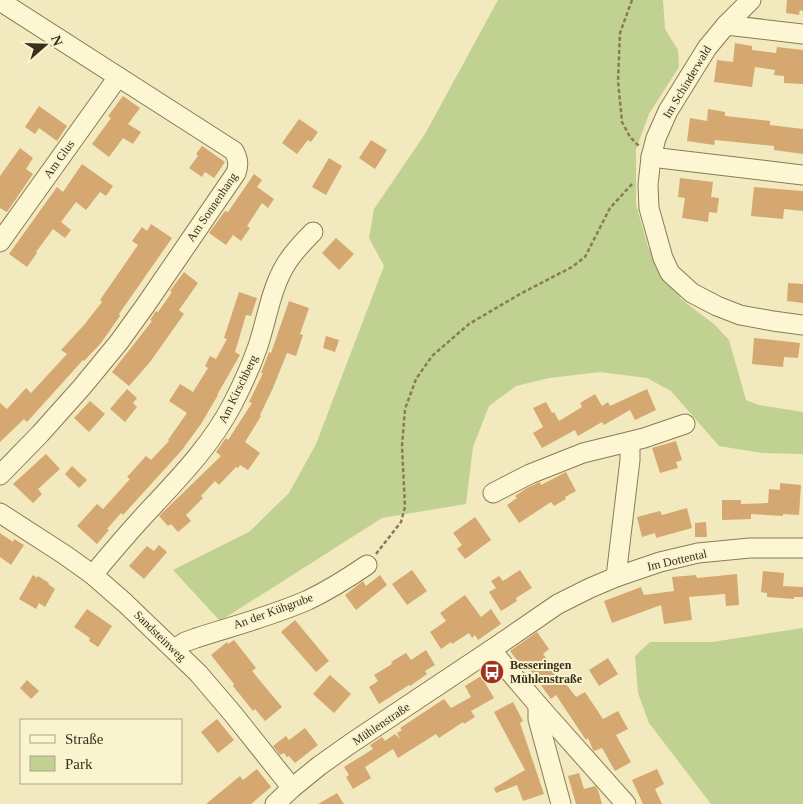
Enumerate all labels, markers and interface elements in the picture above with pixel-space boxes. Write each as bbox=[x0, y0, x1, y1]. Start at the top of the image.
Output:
north arrow bbox=[20, 20, 70, 70]
text: N bbox=[48, 33, 66, 48]
street label: Im Schinderwald bbox=[660, 43, 714, 121]
street label: Am Glus bbox=[41, 137, 78, 181]
street label: Am Sonnenhang bbox=[184, 170, 240, 244]
street label: Am Kirschberg bbox=[215, 353, 261, 425]
street label: Im Dottental bbox=[646, 546, 709, 574]
street label: An der Kühgrube bbox=[231, 590, 315, 632]
street label: Sandsteinweg bbox=[131, 608, 189, 664]
place label: Besseringen Mühlenstraße bbox=[510, 658, 583, 686]
bus stop icon: Besseringen Mühlenstraße bbox=[479, 659, 505, 685]
street label: Mühlenstraße bbox=[350, 700, 412, 748]
legend bbox=[20, 719, 182, 784]
text: Straße bbox=[65, 731, 104, 747]
text: Park bbox=[65, 756, 93, 772]

